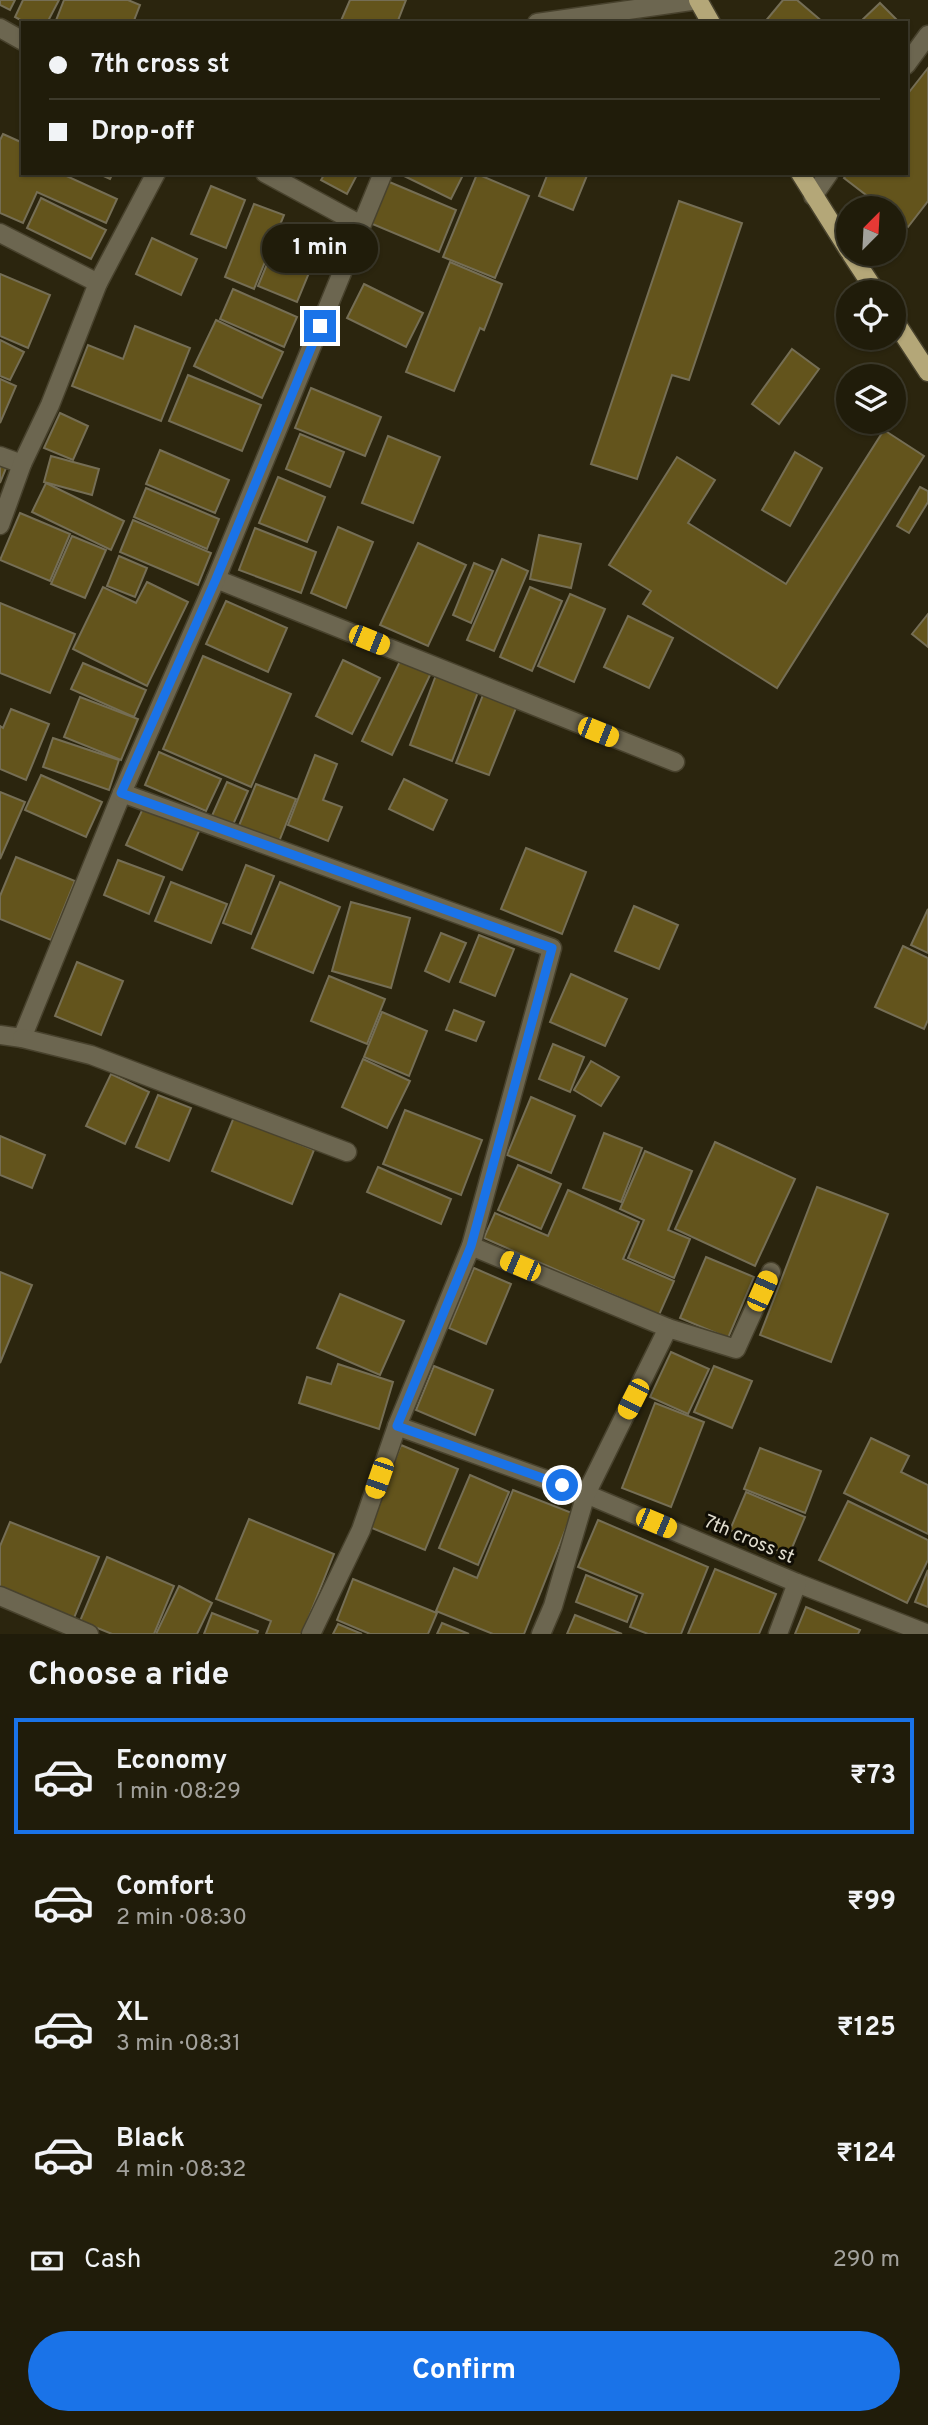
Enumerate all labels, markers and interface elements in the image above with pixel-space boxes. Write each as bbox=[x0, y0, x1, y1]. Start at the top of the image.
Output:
text: 7th cross st bbox=[91, 49, 229, 82]
text: Drop-off bbox=[91, 116, 194, 149]
north arrow bbox=[836, 196, 906, 266]
map controls bbox=[836, 196, 906, 434]
callout: 1 min bbox=[262, 224, 378, 274]
text: 1 min bbox=[292, 234, 348, 263]
button: locate bbox=[836, 280, 906, 350]
route end bbox=[304, 310, 336, 342]
button: layers bbox=[836, 364, 906, 434]
car bbox=[346, 622, 393, 658]
car bbox=[575, 714, 622, 750]
car bbox=[497, 1248, 544, 1284]
car bbox=[744, 1268, 781, 1314]
car bbox=[615, 1376, 652, 1422]
car bbox=[363, 1455, 396, 1501]
route start bbox=[546, 1469, 578, 1501]
car bbox=[633, 1505, 680, 1541]
street label: 7th cross st bbox=[700, 1510, 798, 1570]
text: Choose a ride bbox=[28, 1656, 229, 1696]
icon: car bbox=[32, 1745, 95, 1808]
text: Economy bbox=[116, 1745, 227, 1778]
text: ₹73 bbox=[850, 1760, 896, 1793]
text: 1 min · 08:29 bbox=[116, 1778, 241, 1807]
icon: car bbox=[32, 1871, 95, 1934]
text: Comfort bbox=[116, 1871, 214, 1904]
text: ₹99 bbox=[847, 1886, 896, 1919]
text: 2 min · 08:30 bbox=[116, 1904, 247, 1933]
icon: car bbox=[32, 1997, 95, 2060]
text: XL bbox=[116, 1997, 148, 2030]
text: ₹125 bbox=[837, 2012, 896, 2045]
text: 3 min · 08:31 bbox=[116, 2030, 241, 2059]
icon: car bbox=[32, 2123, 95, 2186]
text: Black bbox=[116, 2123, 185, 2156]
text: ₹124 bbox=[836, 2138, 896, 2171]
text: 4 min · 08:32 bbox=[116, 2156, 246, 2185]
icon: cash bbox=[28, 2242, 66, 2280]
text: Cash bbox=[84, 2244, 141, 2277]
text: 290 m bbox=[833, 2246, 900, 2275]
button: Confirm bbox=[28, 2331, 900, 2411]

